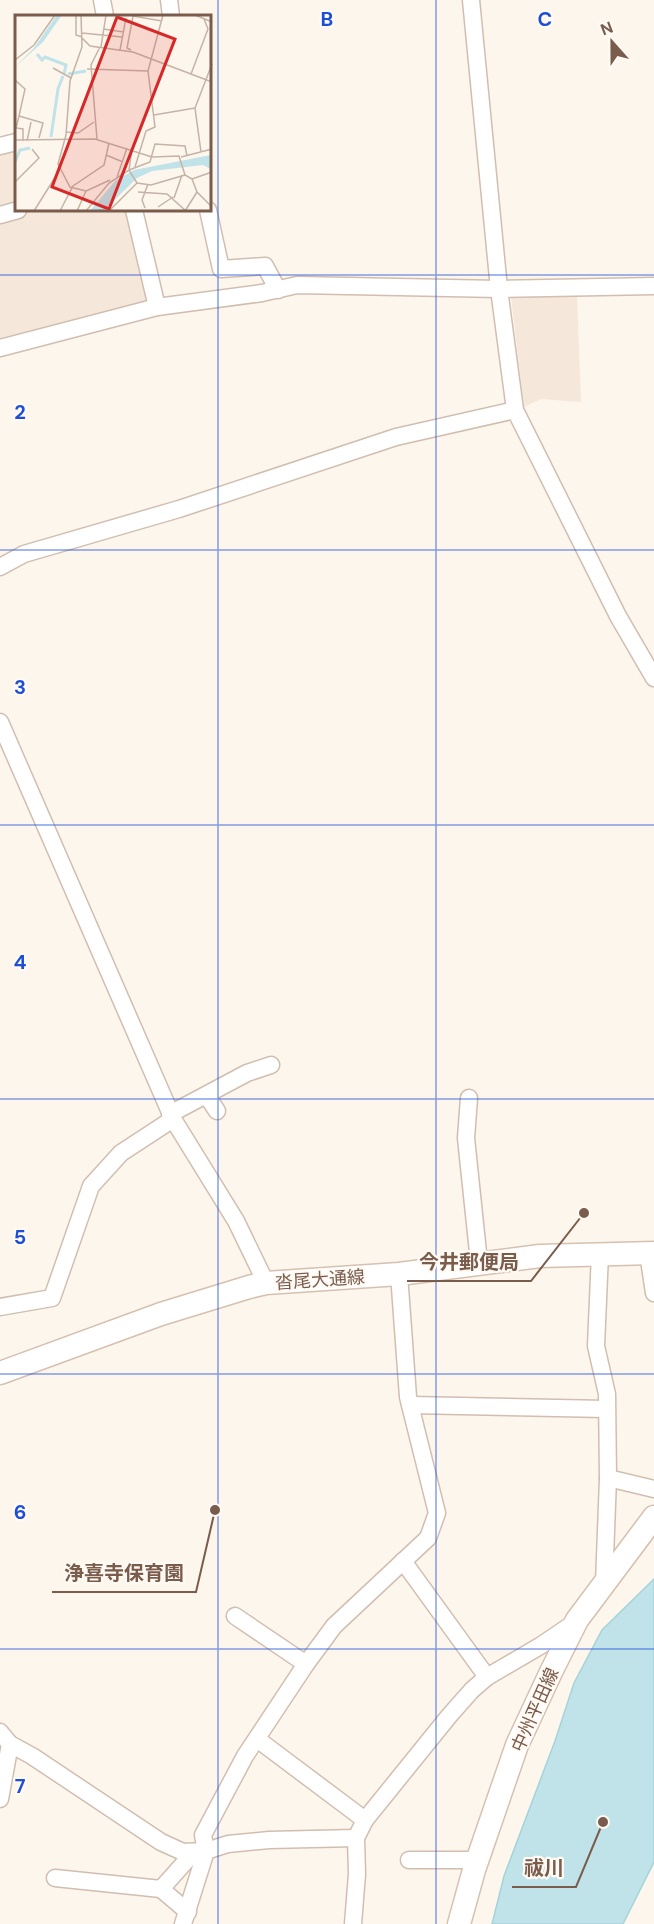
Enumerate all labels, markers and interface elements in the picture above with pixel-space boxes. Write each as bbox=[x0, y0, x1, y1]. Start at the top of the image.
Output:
text: B bbox=[321, 6, 333, 32]
text: C bbox=[538, 6, 552, 32]
north arrow bbox=[582, 12, 642, 72]
inset map bbox=[15, 15, 212, 212]
text: N bbox=[598, 17, 616, 40]
text: 2 bbox=[14, 399, 26, 425]
text: 3 bbox=[14, 674, 26, 700]
text: 4 bbox=[14, 949, 27, 975]
text: 5 bbox=[14, 1224, 26, 1250]
callout: 今井郵便局 bbox=[407, 1243, 531, 1281]
text: 今井郵便局 bbox=[419, 1249, 519, 1275]
street label: 沓尾大通線 bbox=[274, 1265, 366, 1295]
text: 6 bbox=[14, 1499, 26, 1525]
callout: 浄喜寺保育園 bbox=[52, 1554, 196, 1592]
text: 浄喜寺保育園 bbox=[64, 1560, 184, 1586]
street label: 中州平田線 bbox=[506, 1664, 564, 1756]
text: 7 bbox=[15, 1773, 26, 1799]
callout: 祓川 bbox=[512, 1849, 576, 1887]
text: 祓川 bbox=[524, 1855, 564, 1881]

